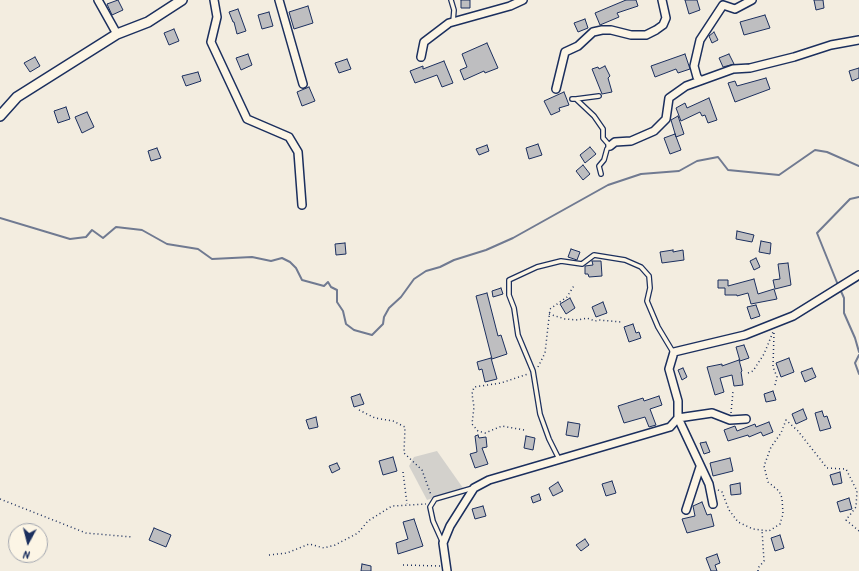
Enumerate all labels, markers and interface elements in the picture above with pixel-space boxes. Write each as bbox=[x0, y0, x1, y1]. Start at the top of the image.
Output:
north arrow bbox=[8, 523, 48, 563]
text: N bbox=[22, 545, 31, 563]

